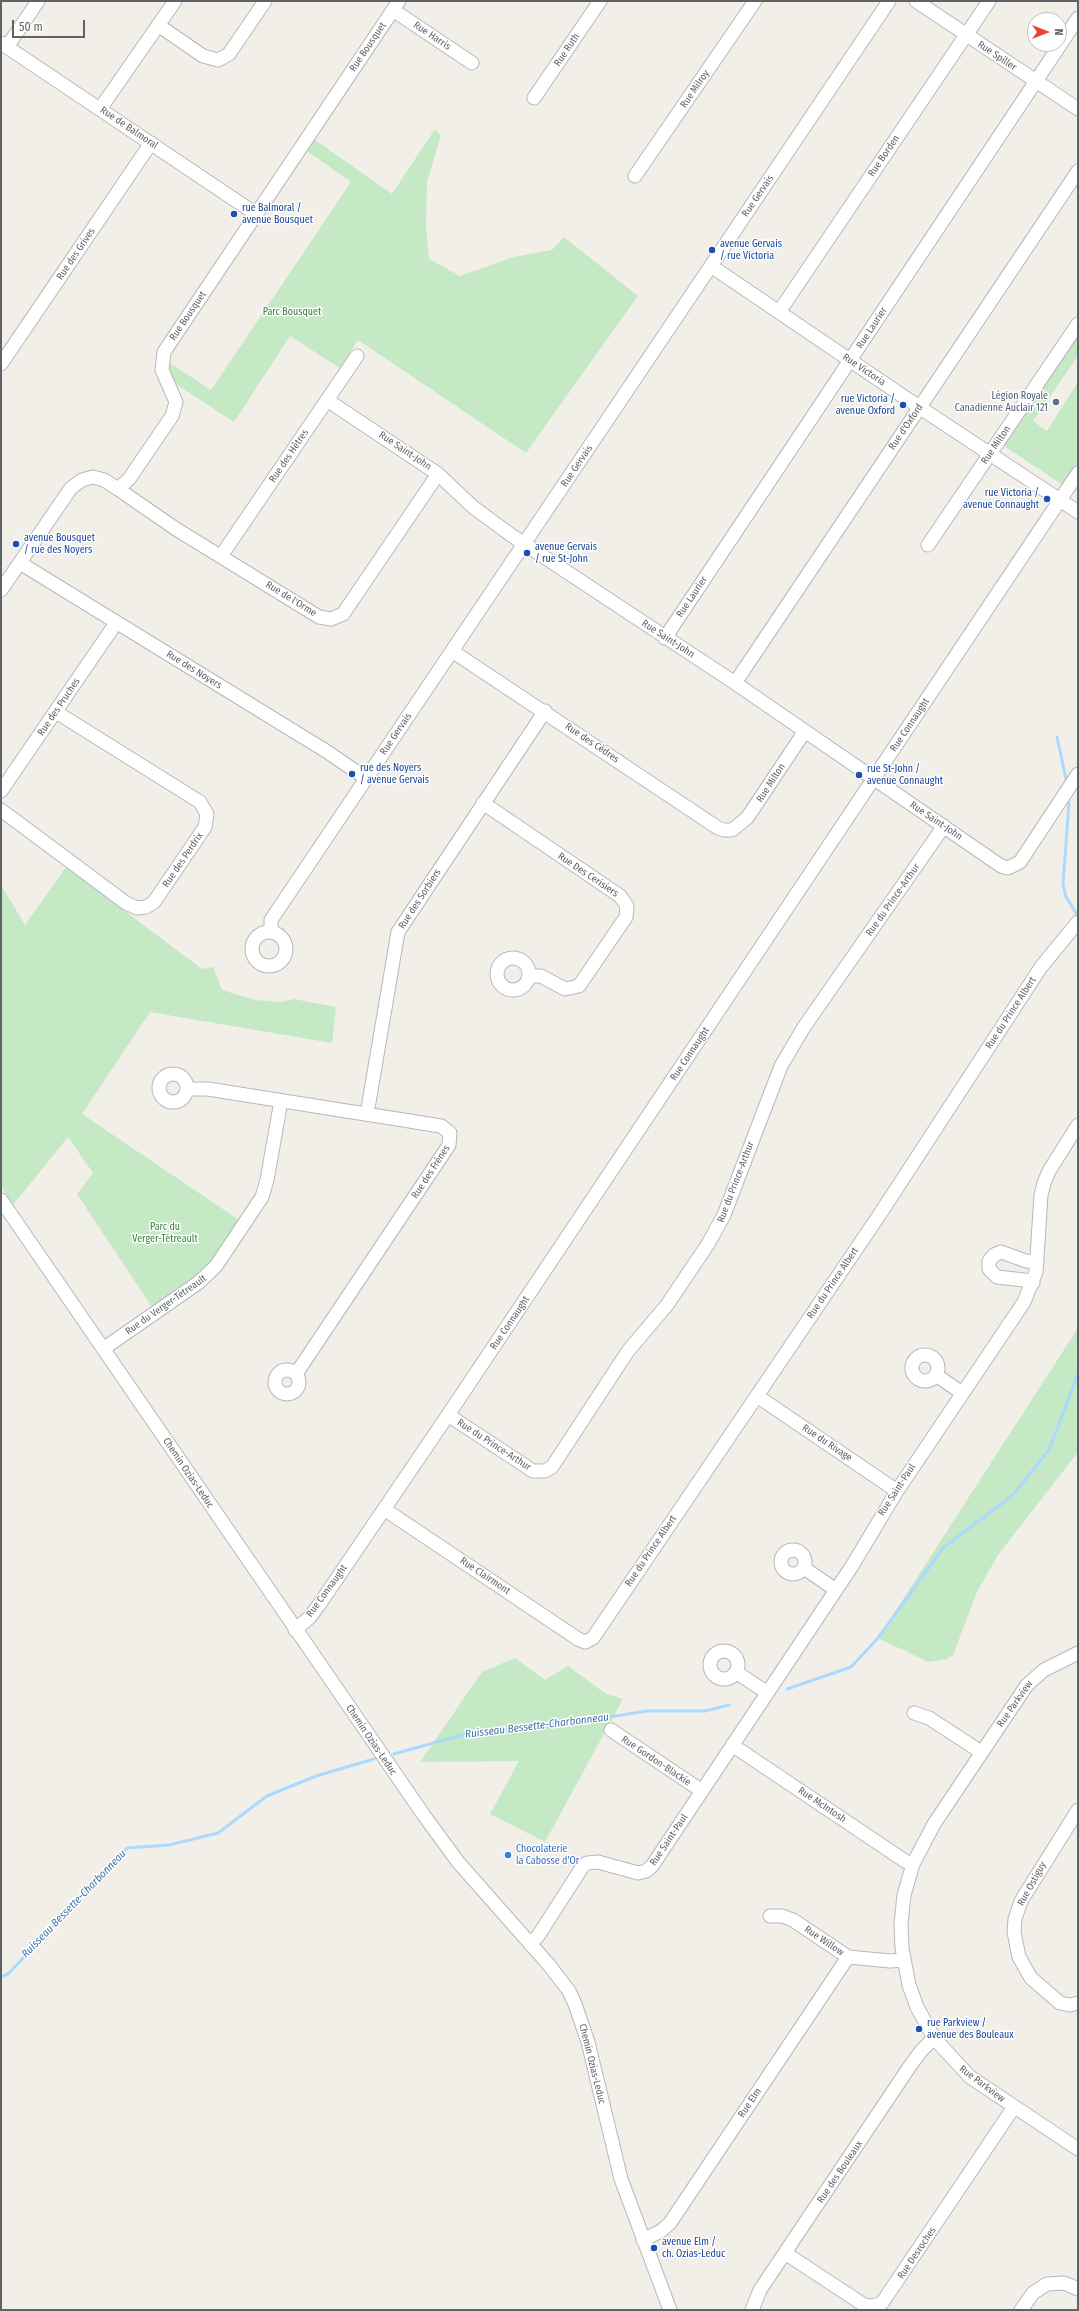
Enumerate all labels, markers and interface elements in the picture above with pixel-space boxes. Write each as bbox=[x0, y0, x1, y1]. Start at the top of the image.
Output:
scale bar bbox=[14, 12, 87, 38]
north arrow bbox=[1027, 12, 1067, 52]
street label: Rue Harris bbox=[411, 19, 453, 53]
text: 50 m bbox=[19, 20, 43, 34]
street label: Rue Bousquet bbox=[347, 20, 389, 74]
text: N bbox=[1052, 29, 1065, 35]
street label: Rue Ruth bbox=[552, 31, 582, 69]
street label: Rue Spiller bbox=[975, 39, 1019, 73]
street label: Rue Milroy bbox=[678, 68, 712, 110]
street label: Rue de Balmoral bbox=[98, 104, 160, 152]
street label: Rue Borden bbox=[866, 133, 902, 179]
street label: Rue Gervais bbox=[740, 173, 776, 219]
place label: rue Balmoral / avenue Bousquet bbox=[242, 202, 313, 226]
marker: rue Balmoral / avenue Bousquet bbox=[229, 209, 239, 219]
street label: Rue des Grives bbox=[54, 226, 98, 282]
place label: avenue Gervais / rue Victoria bbox=[720, 238, 782, 262]
marker: avenue Gervais / rue Victoria bbox=[707, 245, 717, 255]
street label: Rue Bousquet bbox=[167, 289, 209, 343]
street label: Rue Laurier bbox=[854, 305, 890, 351]
park label: Parc Bousquet bbox=[263, 306, 321, 318]
street label: Rue Victoria bbox=[840, 351, 888, 389]
place label: Légion Royale Canadienne Auclair 121 bbox=[955, 390, 1048, 414]
place label: rue Victoria / avenue Oxford bbox=[836, 393, 895, 416]
marker: Légion Royale Canadienne Auclair 121 bbox=[1051, 397, 1061, 407]
marker: rue Victoria / avenue Oxford bbox=[898, 400, 908, 410]
street label: Rue d'Oxford bbox=[886, 402, 926, 452]
street label: Rue Milton bbox=[979, 423, 1013, 467]
street label: Rue des Hêtres bbox=[267, 427, 311, 485]
street label: Rue Saint-John bbox=[377, 429, 433, 473]
street label: Rue Gervais bbox=[559, 443, 595, 489]
place label: rue Victoria / avenue Connaught bbox=[963, 487, 1039, 510]
marker: rue Victoria / avenue Connaught bbox=[1042, 494, 1052, 504]
place label: avenue Bousquet / rue des Noyers bbox=[24, 532, 95, 556]
marker: avenue Bousquet / rue des Noyers bbox=[11, 539, 21, 549]
place label: avenue Gervais / rue St-John bbox=[535, 541, 597, 564]
marker: avenue Gervais / rue St-John bbox=[522, 548, 532, 558]
street label: Rue Laurier bbox=[674, 574, 710, 620]
street label: Rue de l'Orme bbox=[263, 579, 319, 619]
street label: Rue Saint-John bbox=[639, 617, 697, 661]
street label: Rue des Noyers bbox=[164, 648, 224, 692]
street label: Rue des Pruches bbox=[35, 676, 83, 738]
street label: Rue Connaught bbox=[888, 696, 932, 754]
street label: Rue Gervais bbox=[378, 711, 414, 757]
street label: Rue des Cèdres bbox=[563, 721, 621, 765]
street label: Rue Milton bbox=[754, 761, 788, 805]
place label: rue des Noyers / avenue Gervais bbox=[360, 762, 429, 786]
place label: rue St-John / avenue Connaught bbox=[867, 763, 943, 786]
marker: rue des Noyers / avenue Gervais bbox=[347, 769, 357, 779]
marker: rue St-John / avenue Connaught bbox=[854, 770, 864, 780]
street label: Rue Saint-John bbox=[908, 799, 964, 843]
street label: Rue des Perdrix bbox=[160, 830, 206, 890]
street label: Rue Des Cerisiers bbox=[555, 850, 621, 900]
street label: Rue du Prince-Arthur bbox=[863, 861, 923, 939]
street label: Rue des Sorbiers bbox=[396, 867, 444, 931]
street label: Rue du Prince Albert bbox=[983, 975, 1039, 1051]
street label: Rue Connaught bbox=[668, 1025, 712, 1083]
street label: Rue du Prince-Arthur bbox=[715, 1140, 757, 1224]
street label: Rue des Frénes bbox=[409, 1143, 453, 1201]
park label: Parc du Verger-Tétreault bbox=[132, 1221, 198, 1244]
street label: Rue du Prince Albert bbox=[805, 1245, 861, 1321]
street label: Rue du Verger-Tétreault bbox=[123, 1272, 209, 1338]
street label: Rue Connaught bbox=[488, 1294, 532, 1352]
street label: Rue du Prince-Arthur bbox=[455, 1417, 533, 1473]
street label: Rue du Rivage bbox=[800, 1422, 854, 1464]
street label: Chemin Ozias-Leduc bbox=[160, 1435, 216, 1511]
street label: Rue Saint-Paul bbox=[876, 1462, 918, 1518]
street label: Rue du Prince Albert bbox=[623, 1513, 679, 1589]
street label: Rue Clairmont bbox=[458, 1555, 512, 1597]
street label: Rue Connaught bbox=[304, 1562, 350, 1620]
street label: Rue Parkview bbox=[995, 1678, 1035, 1730]
street label: Chemin Ozias-Leduc bbox=[343, 1702, 399, 1778]
water label: Ruisseau Bessette-Charbonneau bbox=[464, 1711, 610, 1741]
street label: Rue Gordon-Blackie bbox=[619, 1733, 693, 1789]
street label: Rue McIntosh bbox=[796, 1785, 848, 1825]
street label: Rue Saint-Paul bbox=[647, 1812, 691, 1868]
place label: Chocolaterie la Cabosse d'Or bbox=[516, 1843, 579, 1866]
water label: Ruisseau Bessette-Charbonneau bbox=[19, 1847, 129, 1961]
marker: Chocolaterie la Cabosse d'Or bbox=[503, 1850, 513, 1860]
street label: Rue Ostiguy bbox=[1015, 1860, 1049, 1908]
street label: Rue Willow bbox=[802, 1923, 846, 1959]
place label: rue Parkview / avenue des Bouleaux bbox=[927, 2017, 1014, 2040]
street label: Chemin Ozias-Leduc bbox=[576, 2023, 608, 2105]
marker: rue Parkview / avenue des Bouleaux bbox=[914, 2024, 924, 2034]
street label: Rue Parkview bbox=[957, 2063, 1007, 2105]
street label: Rue Elm bbox=[736, 2086, 764, 2120]
street label: Rue des Bouleaux bbox=[815, 2138, 865, 2206]
street label: Rue Desroches bbox=[895, 2225, 939, 2281]
place label: avenue Elm / ch. Ozias-Leduc bbox=[662, 2236, 725, 2260]
marker: avenue Elm / ch. Ozias-Leduc bbox=[649, 2243, 659, 2253]

